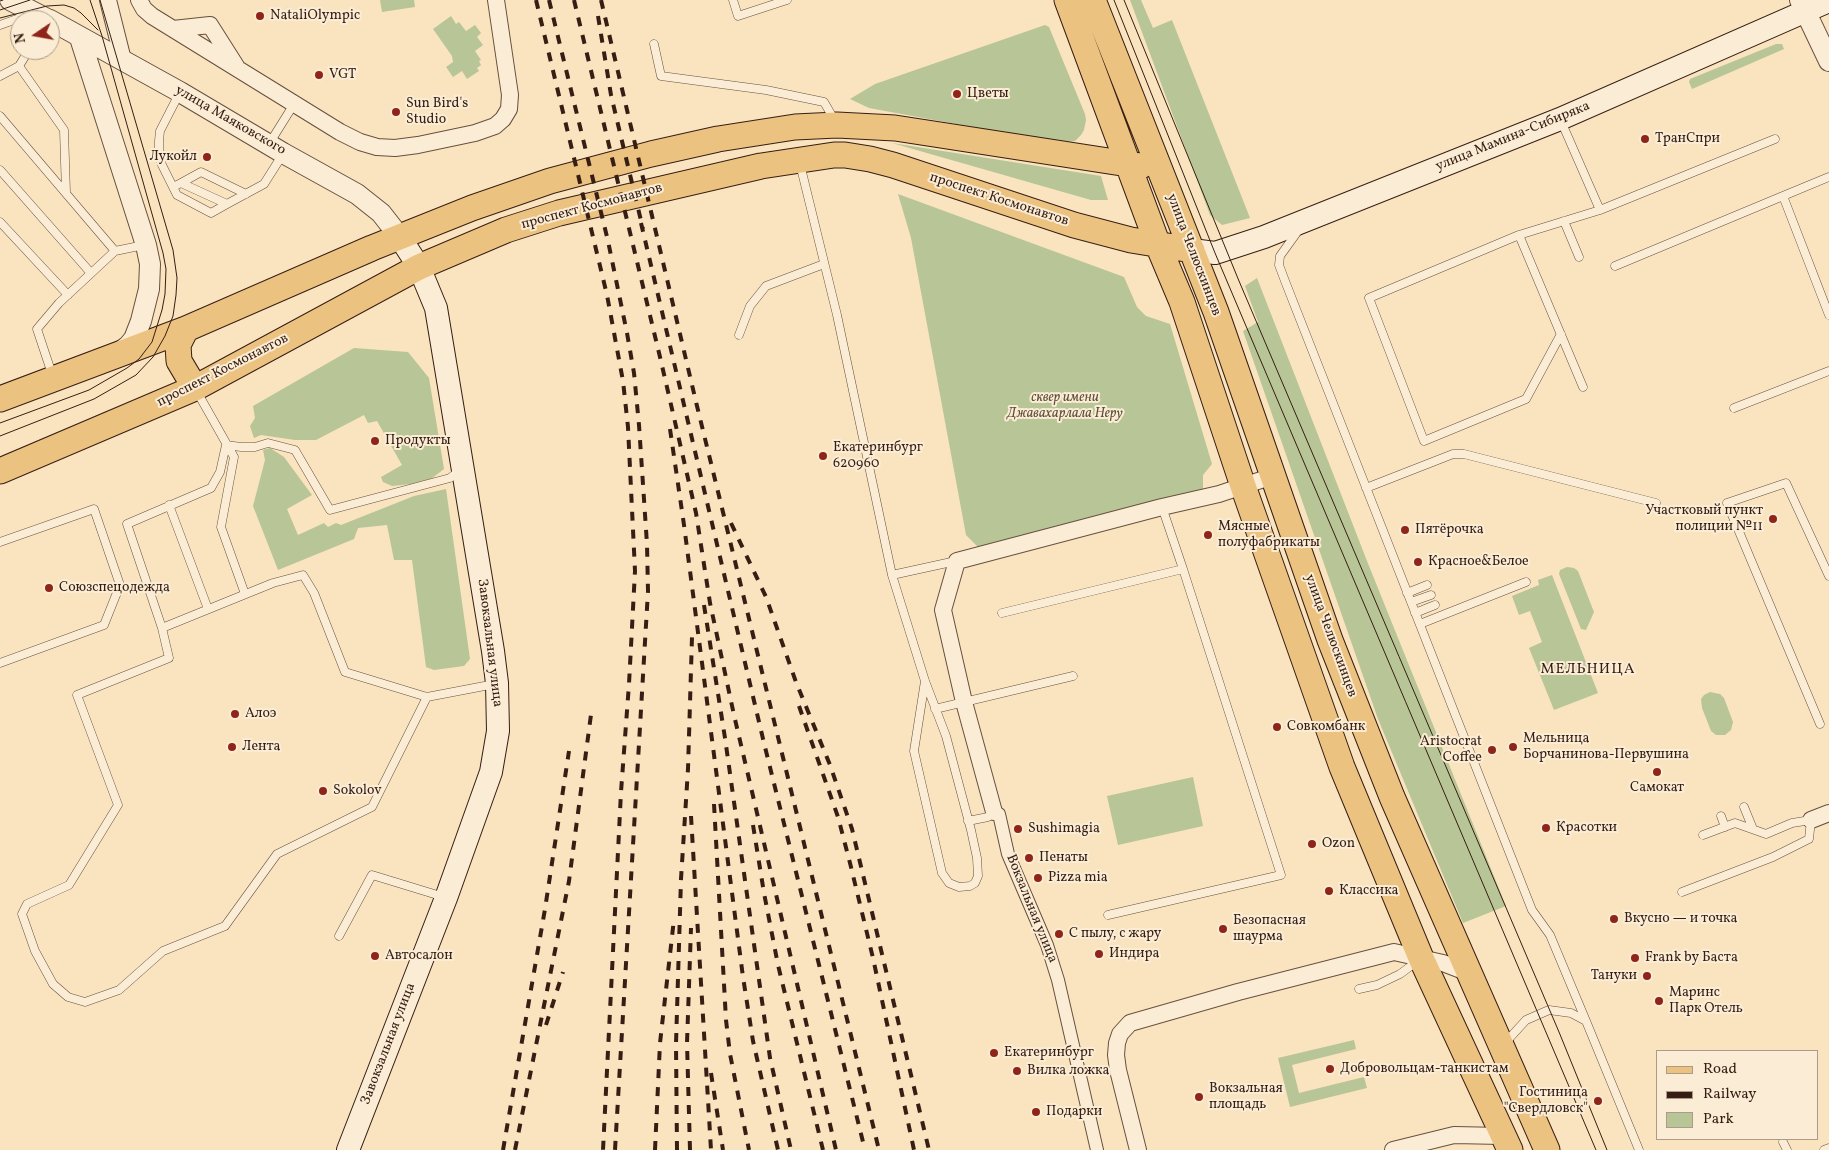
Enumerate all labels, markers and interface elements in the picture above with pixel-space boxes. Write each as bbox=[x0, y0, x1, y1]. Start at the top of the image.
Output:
place label: NataliOlympic bbox=[270, 8, 360, 24]
north arrow bbox=[10, 10, 60, 60]
marker: NataliOlympic bbox=[254, 10, 266, 22]
text: N bbox=[10, 31, 31, 45]
place label: VGT bbox=[329, 67, 356, 83]
marker: VGT bbox=[313, 69, 325, 81]
street label: улица Маяковского bbox=[172, 82, 288, 160]
place label: Цветы bbox=[967, 86, 1009, 102]
marker: Цветы bbox=[951, 88, 963, 100]
place label: Sun Bird's Studio bbox=[406, 96, 468, 128]
street label: улица Мамина-Сибиряка bbox=[1433, 98, 1593, 176]
marker: Sun Bird's Studio bbox=[390, 106, 402, 118]
place label: ТранСпри bbox=[1655, 131, 1720, 147]
marker: ТранСпри bbox=[1639, 133, 1651, 145]
place label: Лукойл bbox=[150, 149, 197, 165]
marker: Лукойл bbox=[201, 151, 213, 163]
street label: проспект Космонавтов bbox=[927, 170, 1071, 230]
street label: проспект Космонавтов bbox=[520, 180, 664, 234]
street label: улица Челюскинцев bbox=[1162, 191, 1224, 319]
street label: проспект Космонавтов bbox=[154, 331, 292, 411]
park label: сквер имени Джавахарлала Неру bbox=[1007, 390, 1123, 422]
place label: Продукты bbox=[385, 433, 451, 449]
marker: Продукты bbox=[369, 435, 381, 447]
place label: Екатеринбург 620960 bbox=[833, 440, 923, 472]
marker: Екатеринбург 620960 bbox=[817, 450, 829, 462]
place label: Участковый пункт полиции №11 bbox=[1645, 503, 1763, 536]
marker: Участковый пункт полиции №11 bbox=[1767, 513, 1779, 525]
place label: Мясные полуфабрикаты bbox=[1218, 519, 1320, 552]
place label: Пятёрочка bbox=[1415, 522, 1484, 538]
marker: Пятёрочка bbox=[1399, 524, 1411, 536]
marker: Мясные полуфабрикаты bbox=[1202, 529, 1214, 541]
place label: Красное&Белое bbox=[1428, 554, 1529, 570]
marker: Красное&Белое bbox=[1412, 556, 1424, 568]
street label: улица Челюскинцев bbox=[1300, 572, 1360, 700]
street label: Завокзальная улица bbox=[473, 578, 505, 708]
place label: Союзспецодежда bbox=[59, 580, 170, 596]
marker: Союзспецодежда bbox=[43, 582, 55, 594]
district label: МЕЛЬНИЦА bbox=[1539, 661, 1637, 679]
place label: Алоэ bbox=[245, 706, 276, 722]
marker: Алоэ bbox=[229, 708, 241, 720]
place label: Совкомбанк bbox=[1287, 719, 1365, 735]
marker: Совкомбанк bbox=[1271, 721, 1283, 733]
place label: Мельница Борчанинова-Первушина bbox=[1523, 731, 1689, 764]
place label: Aristocrat Coffee bbox=[1420, 734, 1482, 766]
place label: Лента bbox=[242, 739, 281, 755]
marker: Лента bbox=[226, 741, 238, 753]
marker: Мельница Борчанинова-Первушина bbox=[1507, 741, 1519, 753]
marker: Aristocrat Coffee bbox=[1486, 744, 1498, 756]
marker: Самокат bbox=[1651, 766, 1663, 778]
place label: Самокат bbox=[1630, 780, 1684, 796]
place label: Sokolov bbox=[333, 783, 382, 799]
marker: Sokolov bbox=[317, 785, 329, 797]
place label: Красотки bbox=[1556, 820, 1617, 836]
place label: Sushimagia bbox=[1028, 821, 1100, 837]
marker: Красотки bbox=[1540, 822, 1552, 834]
marker: Sushimagia bbox=[1012, 823, 1024, 835]
place label: Ozon bbox=[1322, 836, 1355, 852]
marker: Ozon bbox=[1306, 838, 1318, 850]
place label: Пенаты bbox=[1039, 850, 1088, 866]
street label: Вокзальная улица bbox=[1002, 852, 1060, 966]
marker: Пенаты bbox=[1023, 852, 1035, 864]
place label: Pizza mia bbox=[1048, 870, 1108, 886]
marker: Pizza mia bbox=[1032, 872, 1044, 884]
place label: Классика bbox=[1339, 883, 1399, 899]
marker: Классика bbox=[1323, 885, 1335, 897]
place label: Вкусно — и точка bbox=[1624, 911, 1738, 927]
place label: Безопасная шаурма bbox=[1233, 913, 1306, 946]
marker: Вкусно — и точка bbox=[1608, 913, 1620, 925]
marker: Безопасная шаурма bbox=[1217, 923, 1229, 935]
place label: С пылу, с жару bbox=[1069, 926, 1161, 942]
marker: С пылу, с жару bbox=[1053, 928, 1065, 940]
place label: Индира bbox=[1109, 946, 1160, 962]
place label: Автосалон bbox=[385, 948, 453, 964]
marker: Индира bbox=[1093, 948, 1105, 960]
marker: Автосалон bbox=[369, 950, 381, 962]
place label: Frank by Баста bbox=[1645, 950, 1738, 966]
marker: Frank by Баста bbox=[1629, 952, 1641, 964]
place label: Тануки bbox=[1591, 968, 1637, 984]
marker: Тануки bbox=[1641, 970, 1653, 982]
street label: Завокзальная улица bbox=[358, 981, 420, 1107]
place label: Маринс Парк Отель bbox=[1669, 985, 1743, 1018]
marker: Маринс Парк Отель bbox=[1653, 995, 1665, 1007]
place label: Екатеринбург bbox=[1004, 1045, 1094, 1061]
marker: Екатеринбург bbox=[988, 1047, 1000, 1059]
legend bbox=[1656, 1050, 1819, 1140]
text: Road bbox=[1703, 1059, 1737, 1080]
place label: Добровольцам-танкистам bbox=[1340, 1061, 1509, 1077]
place label: Вилка ложка bbox=[1027, 1063, 1110, 1079]
marker: Добровольцам-танкистам bbox=[1324, 1063, 1336, 1075]
marker: Вилка ложка bbox=[1011, 1065, 1023, 1077]
place label: Вокзальная площадь bbox=[1209, 1081, 1283, 1114]
text: Railway bbox=[1703, 1084, 1756, 1105]
place label: Гостиница "Свердловск" bbox=[1504, 1085, 1588, 1118]
marker: Вокзальная площадь bbox=[1193, 1091, 1205, 1103]
marker: Гостиница "Свердловск" bbox=[1592, 1095, 1604, 1107]
place label: Подарки bbox=[1046, 1104, 1102, 1120]
marker: Подарки bbox=[1030, 1106, 1042, 1118]
text: Park bbox=[1703, 1109, 1734, 1130]

